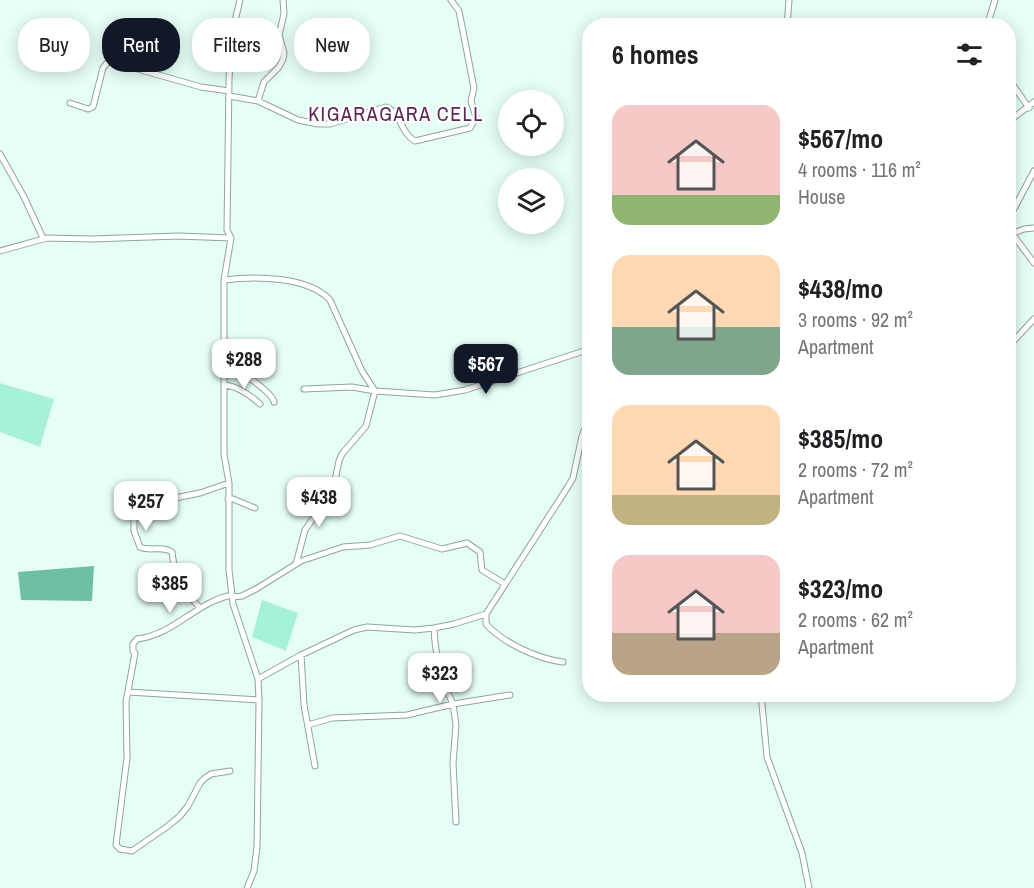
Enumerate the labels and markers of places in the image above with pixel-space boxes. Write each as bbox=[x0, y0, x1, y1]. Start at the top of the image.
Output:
pin: $288 bbox=[208, 339, 280, 390]
pin: $567 bbox=[450, 344, 522, 395]
pin: $438 bbox=[283, 477, 355, 528]
pin: $257 bbox=[110, 481, 182, 532]
pin: $385 bbox=[134, 563, 206, 614]
pin: $323 bbox=[404, 653, 476, 704]

